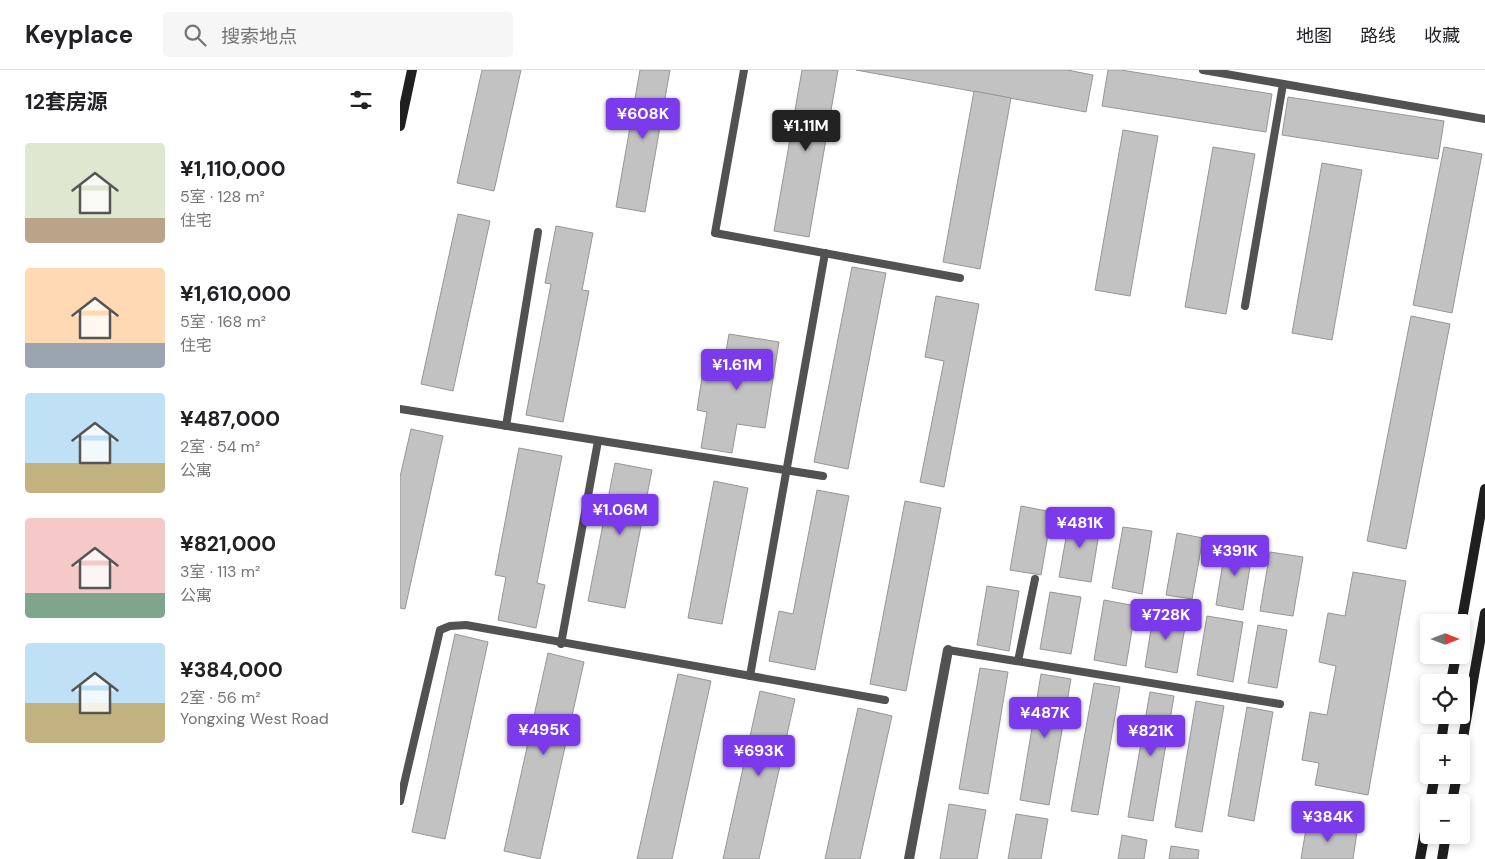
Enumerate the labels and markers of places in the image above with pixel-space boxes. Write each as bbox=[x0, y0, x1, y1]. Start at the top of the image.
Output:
pin: ¥608K bbox=[608, 98, 678, 140]
pin: ¥1.11M bbox=[765, 109, 847, 152]
pin: ¥1.61M bbox=[696, 348, 778, 391]
pin: ¥1.06M bbox=[579, 494, 661, 536]
pin: ¥481K bbox=[1045, 506, 1115, 549]
pin: ¥391K bbox=[1200, 534, 1270, 577]
pin: ¥728K bbox=[1131, 598, 1201, 641]
pin: ¥487K bbox=[1010, 696, 1080, 739]
pin: ¥495K bbox=[509, 714, 579, 756]
pin: ¥821K bbox=[1116, 714, 1186, 757]
pin: ¥693K bbox=[724, 734, 794, 777]
pin: ¥384K bbox=[1293, 800, 1363, 843]

